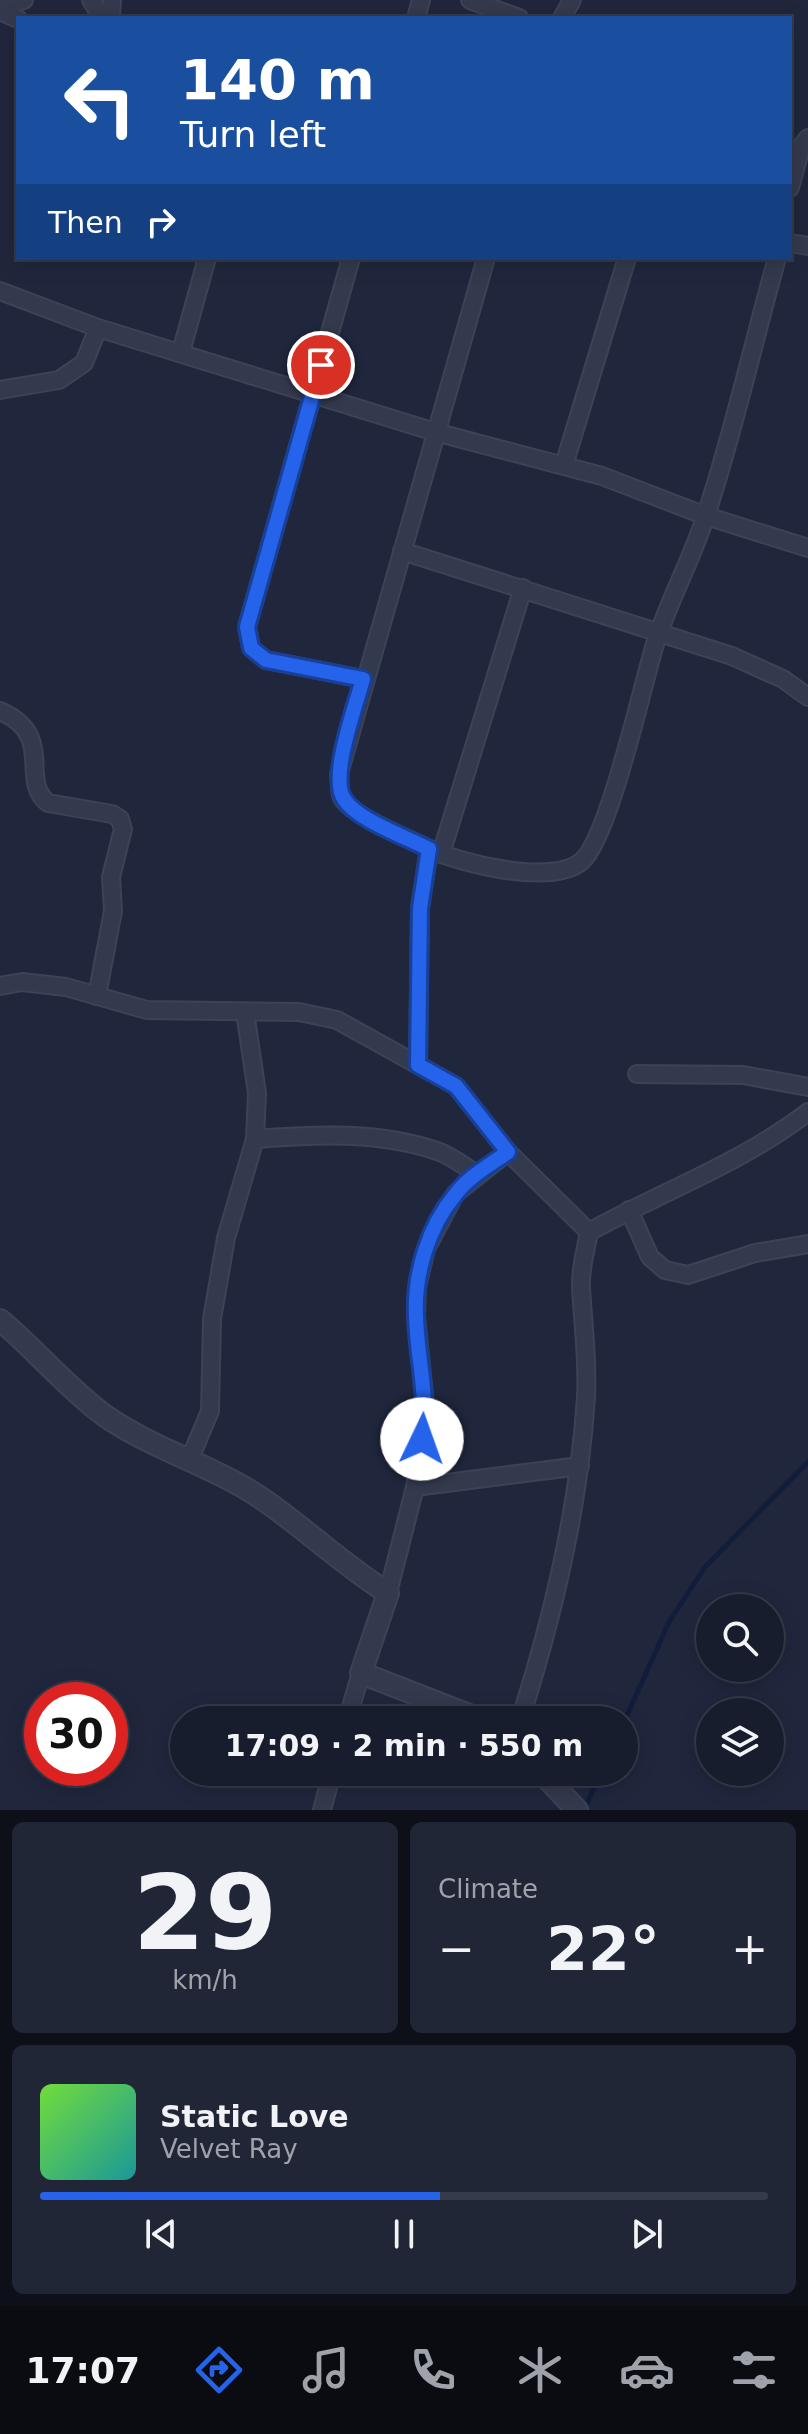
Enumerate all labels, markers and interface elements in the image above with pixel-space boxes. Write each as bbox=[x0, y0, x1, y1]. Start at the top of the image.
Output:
text: 140 m bbox=[180, 47, 375, 112]
icon: left bbox=[48, 48, 152, 152]
text: Turn left bbox=[180, 114, 326, 155]
icon: right bbox=[139, 200, 183, 244]
text: Then bbox=[48, 205, 123, 240]
pin bbox=[287, 331, 355, 399]
icon: arrive bbox=[299, 343, 343, 387]
position arrow bbox=[380, 1397, 464, 1481]
map controls bbox=[696, 1594, 784, 1786]
button: search bbox=[696, 1594, 784, 1682]
speed limit sign: 30 bbox=[24, 1682, 128, 1786]
button: layers bbox=[696, 1698, 784, 1786]
text: 17:09 · 2 min · 550 m bbox=[225, 1728, 583, 1763]
text: 29 bbox=[133, 1852, 277, 1974]
text: Climate bbox=[438, 1874, 538, 1904]
text: 22° bbox=[546, 1914, 660, 1984]
text: − bbox=[438, 1923, 475, 1974]
text: + bbox=[731, 1923, 768, 1974]
text: km/h bbox=[172, 1965, 238, 1995]
text: Static Love bbox=[160, 2099, 349, 2134]
text: Velvet Ray bbox=[160, 2134, 298, 2164]
icon: previous bbox=[139, 2212, 183, 2256]
icon: pause bbox=[382, 2212, 426, 2256]
icon: next bbox=[625, 2212, 669, 2256]
icon: directions bbox=[191, 2342, 247, 2398]
icon: music bbox=[298, 2342, 354, 2398]
icon: phone bbox=[405, 2342, 461, 2398]
icon: climate bbox=[512, 2342, 568, 2398]
icon: car bbox=[619, 2342, 675, 2398]
icon: filters bbox=[726, 2342, 782, 2398]
text: 17:07 bbox=[26, 2350, 140, 2391]

